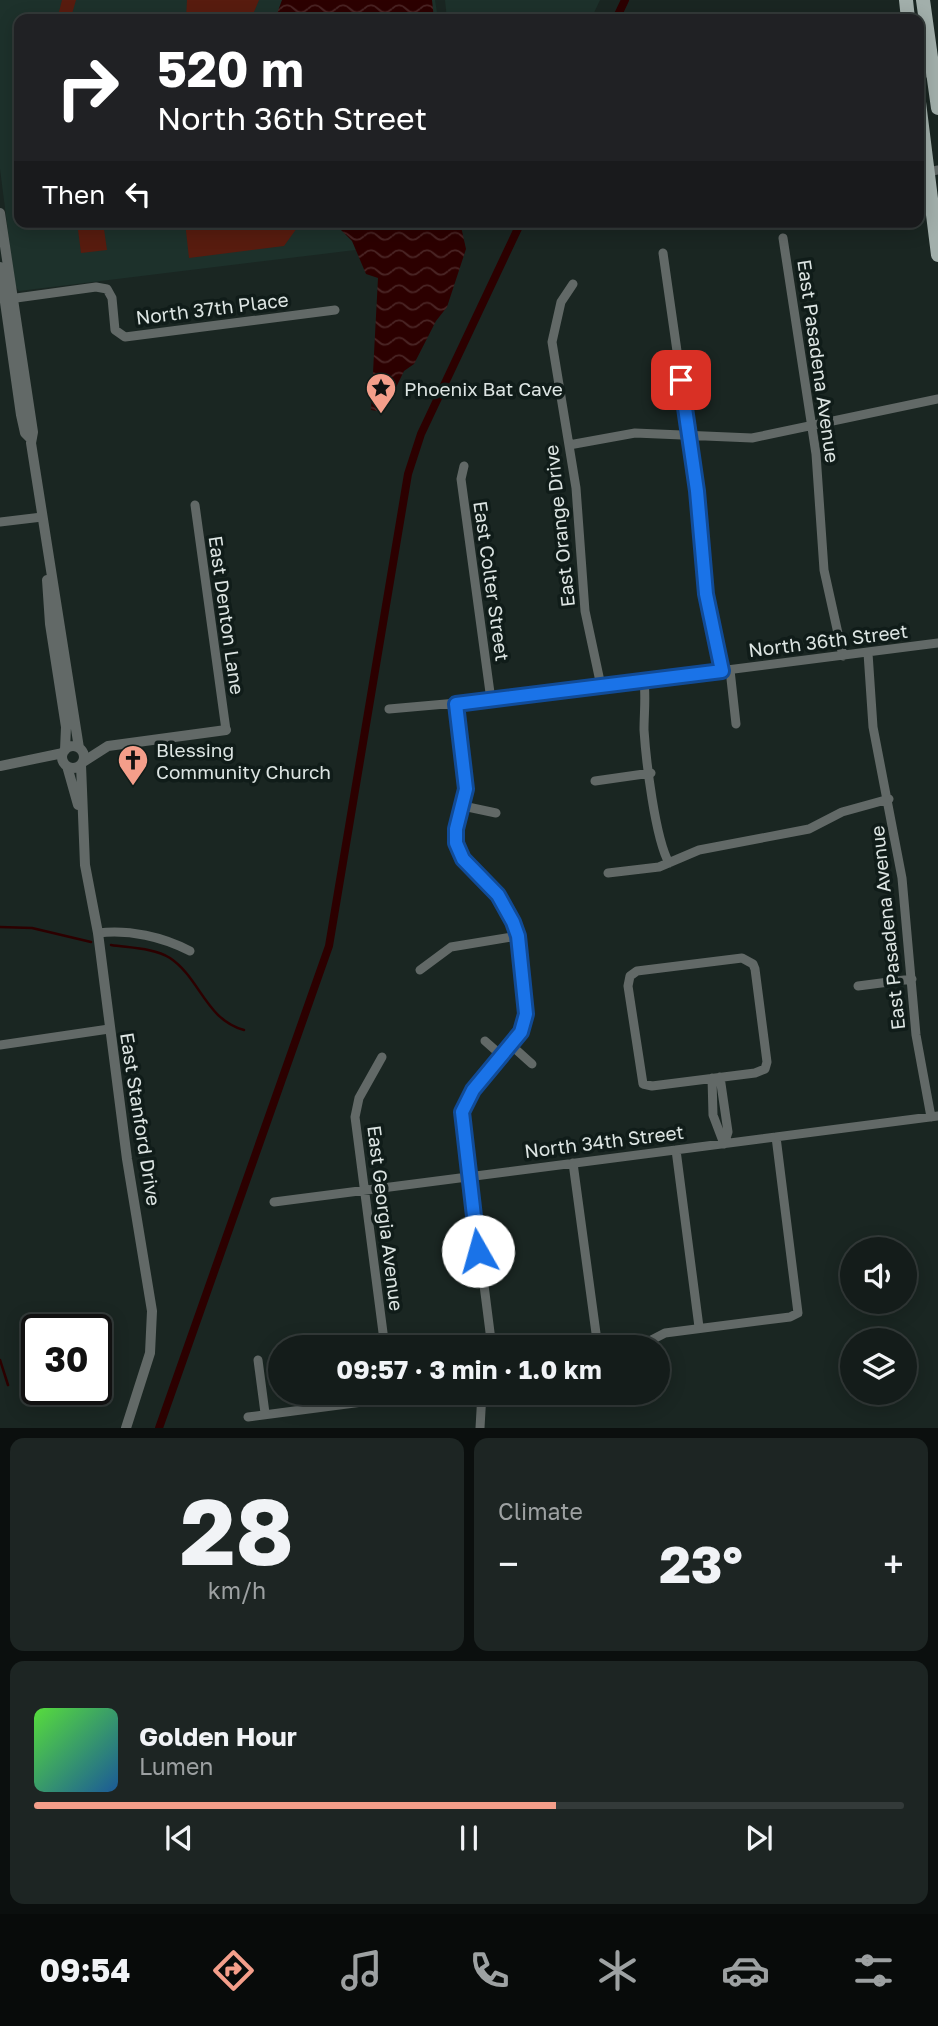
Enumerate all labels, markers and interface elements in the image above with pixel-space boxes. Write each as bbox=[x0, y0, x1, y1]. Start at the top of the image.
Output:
text: 520 m bbox=[157, 39, 304, 98]
icon: right bbox=[42, 42, 133, 133]
text: North 36th Street bbox=[157, 99, 427, 137]
icon: left bbox=[119, 175, 157, 213]
text: Then bbox=[42, 179, 105, 210]
street label: East Pasadena Avenue bbox=[793, 258, 845, 464]
street label: North 37th Place bbox=[134, 287, 290, 329]
pin bbox=[651, 350, 711, 410]
icon: arrive bbox=[662, 361, 700, 399]
place icon: Phoenix Bat Cave bbox=[364, 371, 398, 415]
place label: Phoenix Bat Cave bbox=[404, 377, 563, 400]
street label: East Orange Drive bbox=[539, 444, 579, 608]
street label: East Colter Street bbox=[469, 499, 515, 663]
street label: East Denton Lane bbox=[204, 534, 250, 696]
street label: North 36th Street bbox=[747, 619, 909, 661]
place label: Blessing Community Church bbox=[156, 738, 331, 783]
church icon: Blessing Community Church bbox=[116, 743, 150, 787]
street label: East Pasadena Avenue bbox=[865, 825, 909, 1031]
street label: East Stanford Drive bbox=[116, 1031, 166, 1207]
street label: North 34th Street bbox=[523, 1120, 685, 1162]
street label: East Georgia Avenue bbox=[363, 1124, 409, 1312]
position arrow bbox=[441, 1214, 515, 1288]
map controls bbox=[840, 1237, 917, 1405]
button: sound bbox=[840, 1237, 917, 1314]
speed limit sign: 30 bbox=[21, 1314, 112, 1405]
button: layers bbox=[840, 1328, 917, 1405]
text: 09:57 · 3 min · 1.0 km bbox=[336, 1354, 602, 1385]
text: 28 bbox=[180, 1476, 294, 1585]
text: Climate bbox=[498, 1497, 583, 1525]
text: 23° bbox=[659, 1532, 743, 1594]
text: − bbox=[498, 1541, 519, 1586]
text: + bbox=[883, 1541, 904, 1586]
text: km/h bbox=[208, 1576, 266, 1604]
text: Golden Hour bbox=[139, 1721, 297, 1752]
text: Lumen bbox=[139, 1752, 213, 1780]
icon: previous bbox=[160, 1819, 198, 1857]
icon: pause bbox=[450, 1819, 488, 1857]
icon: next bbox=[740, 1819, 778, 1857]
icon: directions bbox=[209, 1946, 258, 1995]
icon: music bbox=[337, 1946, 386, 1995]
icon: phone bbox=[465, 1946, 514, 1995]
icon: climate bbox=[593, 1946, 642, 1995]
icon: car bbox=[721, 1946, 770, 1995]
icon: filters bbox=[849, 1946, 898, 1995]
text: 09:54 bbox=[40, 1951, 130, 1989]

